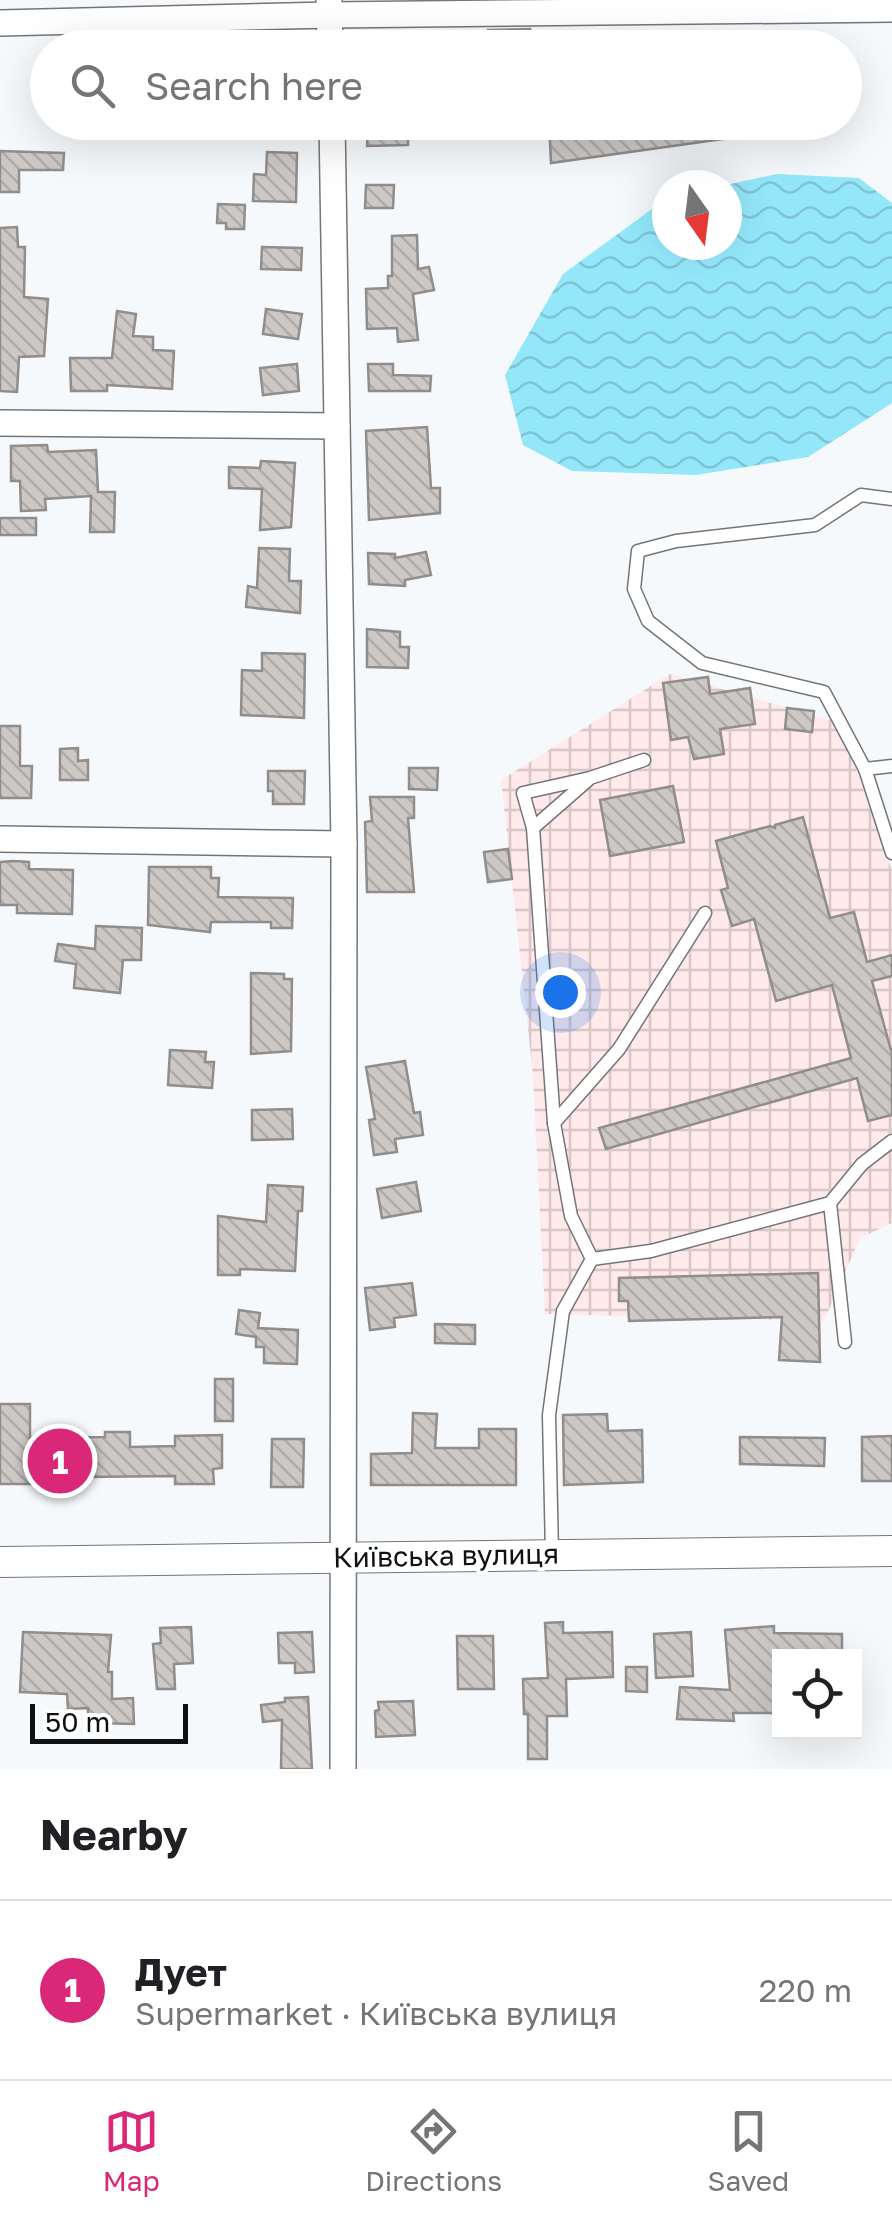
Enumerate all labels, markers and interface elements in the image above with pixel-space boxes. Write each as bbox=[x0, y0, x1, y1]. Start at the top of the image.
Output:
search box bbox=[30, 30, 862, 140]
icon: search bbox=[65, 58, 120, 113]
text: Search here bbox=[145, 63, 363, 108]
north arrow bbox=[652, 170, 742, 260]
your location bbox=[535, 967, 586, 1018]
pin: 1 bbox=[28, 1424, 92, 1498]
street label: Київська вулиця bbox=[333, 1537, 559, 1573]
map controls bbox=[772, 1649, 862, 1739]
button: locate bbox=[772, 1649, 862, 1739]
scale bar bbox=[30, 1699, 188, 1744]
text: 50 m bbox=[45, 1705, 110, 1738]
text: Nearby bbox=[40, 1809, 188, 1859]
text: Дует bbox=[135, 1949, 227, 1994]
text: 1 bbox=[64, 1971, 81, 2009]
text: 220 m bbox=[759, 1971, 852, 2009]
text: Supermarket · Київська вулиця bbox=[135, 1994, 617, 2032]
tab: Map bbox=[103, 2104, 160, 2197]
tab: Directions bbox=[365, 2104, 502, 2197]
tab: Saved bbox=[707, 2104, 789, 2197]

